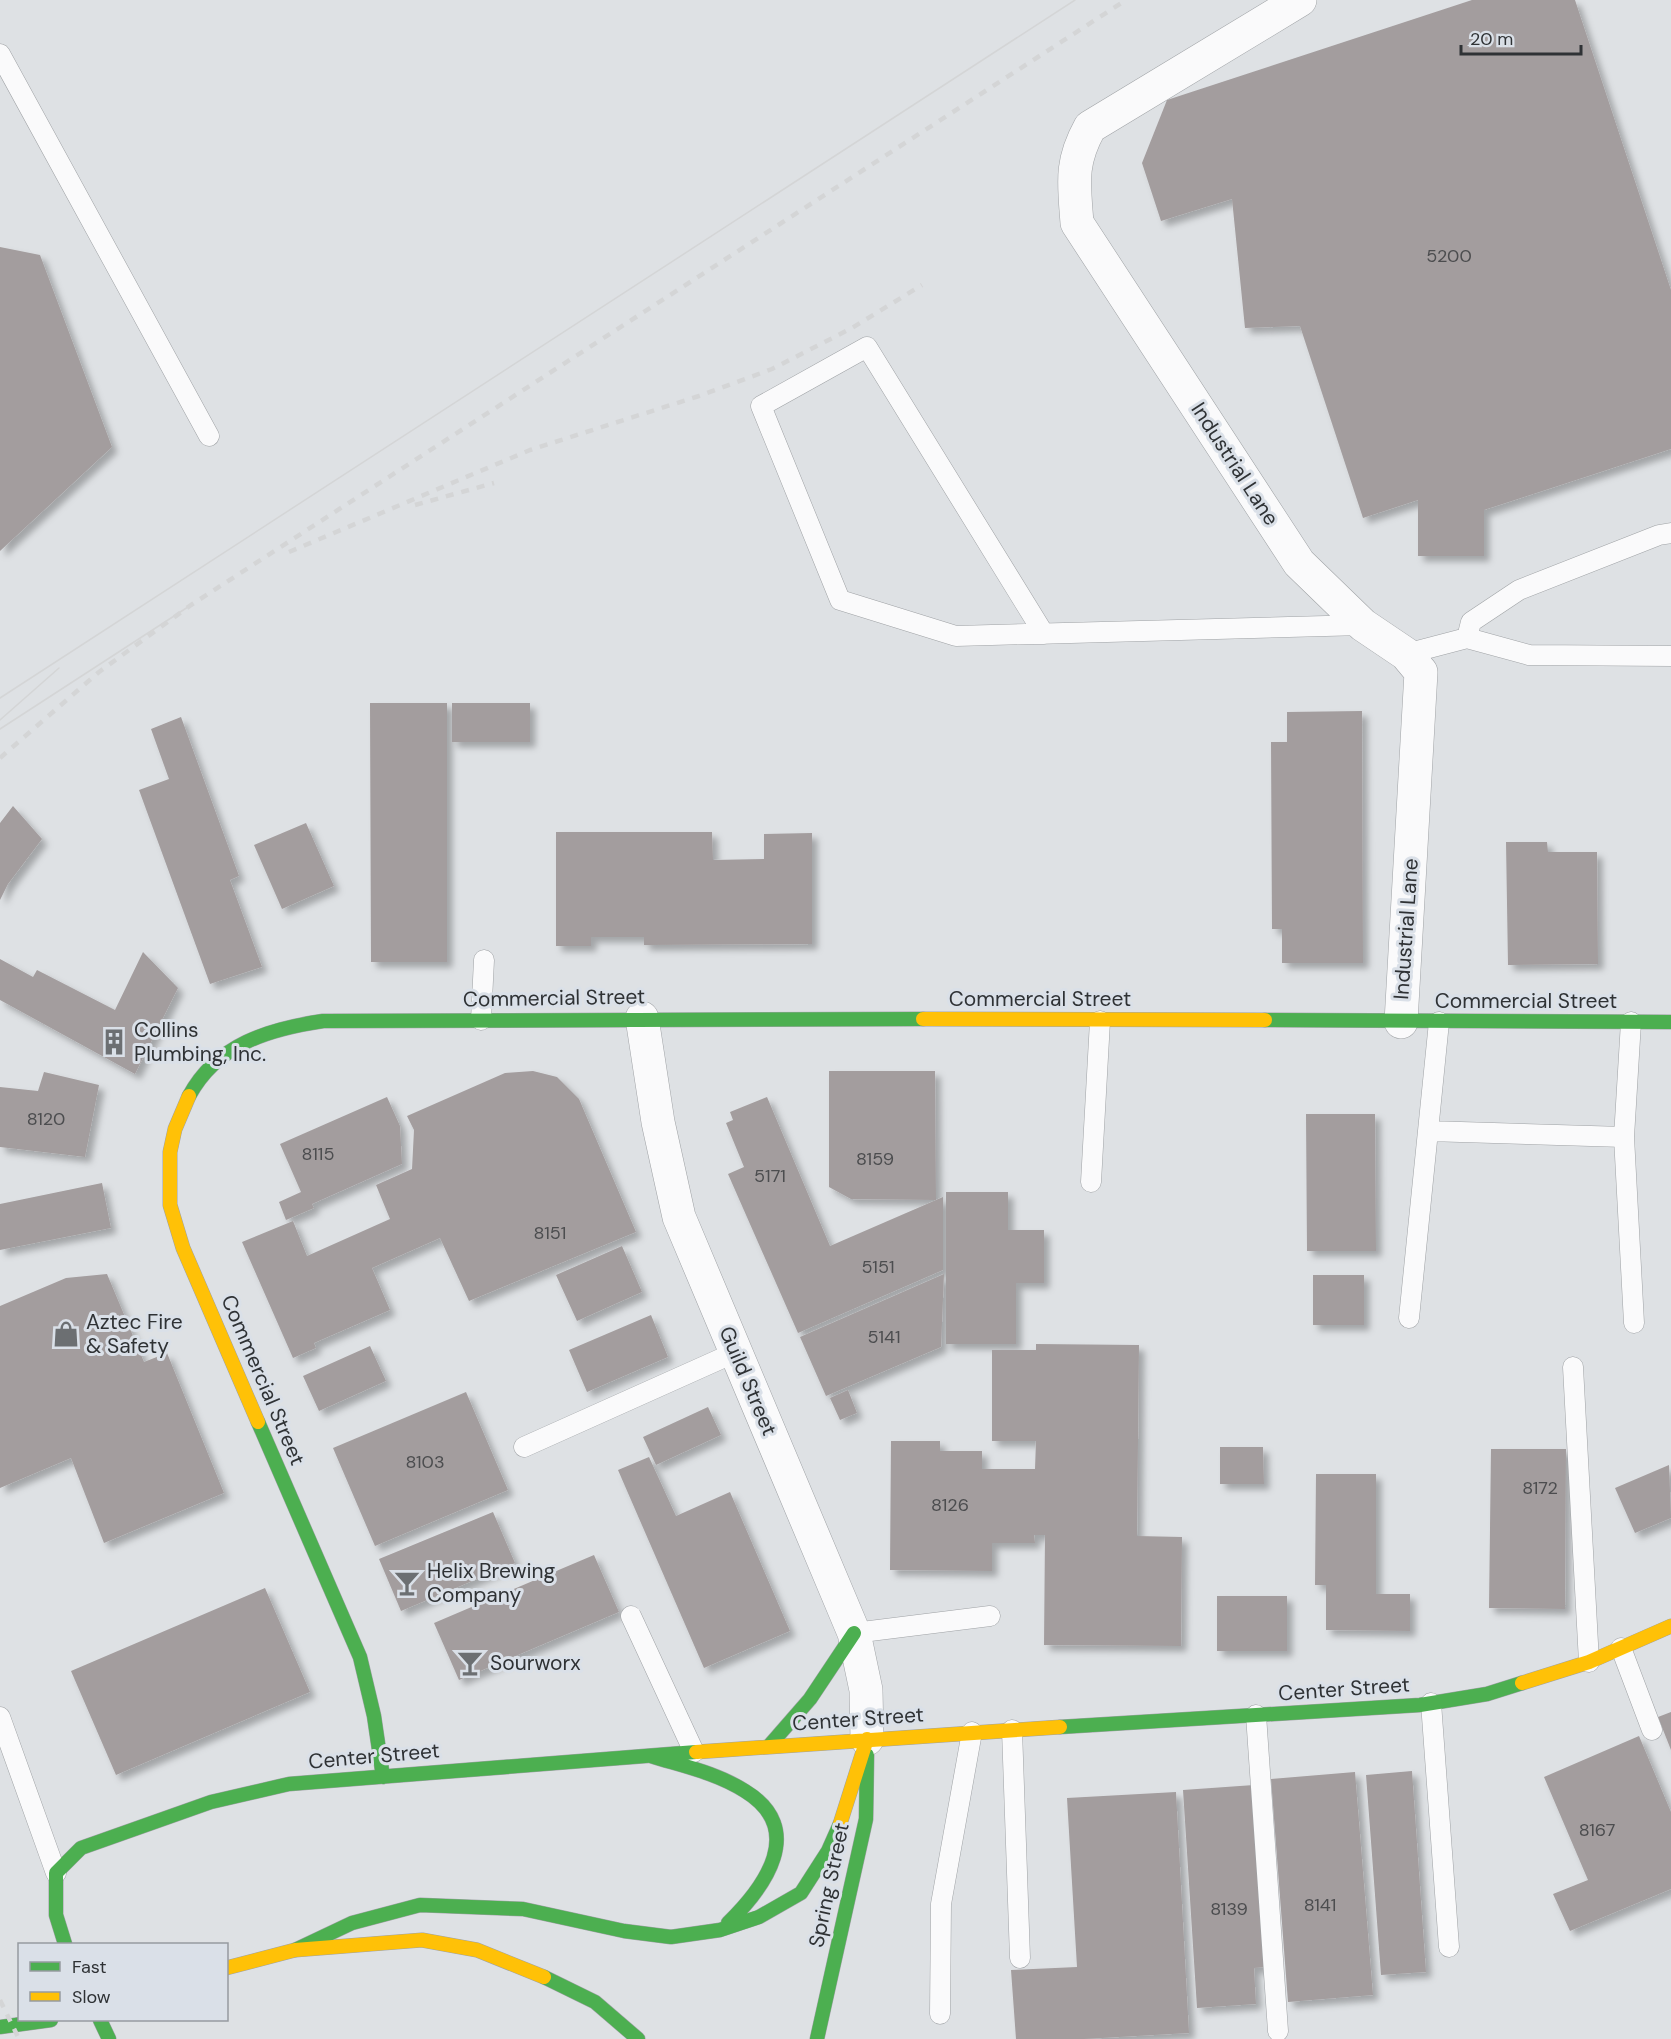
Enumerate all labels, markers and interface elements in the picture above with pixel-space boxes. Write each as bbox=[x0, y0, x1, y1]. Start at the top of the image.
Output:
scale bar bbox=[1461, 18, 1581, 56]
text: 20 m bbox=[1470, 27, 1513, 51]
house number: 5200 bbox=[1426, 244, 1472, 268]
street label: Industrial Lane bbox=[1185, 397, 1285, 531]
street label: Industrial Lane bbox=[1387, 857, 1425, 1001]
street label: Commercial Street bbox=[463, 982, 645, 1014]
street label: Commercial Street bbox=[949, 985, 1131, 1013]
street label: Commercial Street bbox=[1435, 987, 1617, 1015]
place label: Collins Plumbing, Inc. bbox=[134, 1016, 266, 1068]
building icon: Collins Plumbing, Inc. bbox=[99, 1027, 129, 1057]
house number: 8120 bbox=[27, 1107, 65, 1131]
house number: 8115 bbox=[302, 1142, 334, 1166]
house number: 8159 bbox=[856, 1147, 894, 1171]
house number: 5171 bbox=[754, 1164, 786, 1188]
house number: 8151 bbox=[534, 1221, 566, 1245]
house number: 5151 bbox=[861, 1255, 895, 1279]
street label: Commercial Street bbox=[214, 1291, 312, 1469]
place label: Aztec Fire & Safety bbox=[86, 1308, 183, 1360]
shop icon: Aztec Fire & Safety bbox=[51, 1319, 81, 1349]
street label: Guild Street bbox=[712, 1322, 784, 1440]
house number: 5141 bbox=[867, 1325, 901, 1349]
house number: 8103 bbox=[405, 1450, 445, 1474]
house number: 8172 bbox=[1522, 1476, 1558, 1500]
house number: 8126 bbox=[931, 1493, 969, 1517]
place label: Helix Brewing Company bbox=[427, 1557, 556, 1609]
bar icon: Helix Brewing Company bbox=[392, 1568, 422, 1598]
bar icon: Sourworx bbox=[455, 1648, 485, 1678]
place label: Sourworx bbox=[490, 1649, 581, 1677]
street label: Center Street bbox=[1277, 1670, 1411, 1708]
street label: Center Street bbox=[791, 1700, 925, 1738]
street label: Center Street bbox=[307, 1736, 441, 1776]
house number: 8167 bbox=[1579, 1818, 1615, 1842]
street label: Spring Street bbox=[802, 1820, 856, 1950]
house number: 8141 bbox=[1304, 1893, 1336, 1917]
house number: 8139 bbox=[1210, 1897, 1248, 1921]
legend bbox=[18, 1943, 228, 2021]
text: Fast bbox=[72, 1955, 107, 1979]
text: Slow bbox=[72, 1985, 111, 2009]

